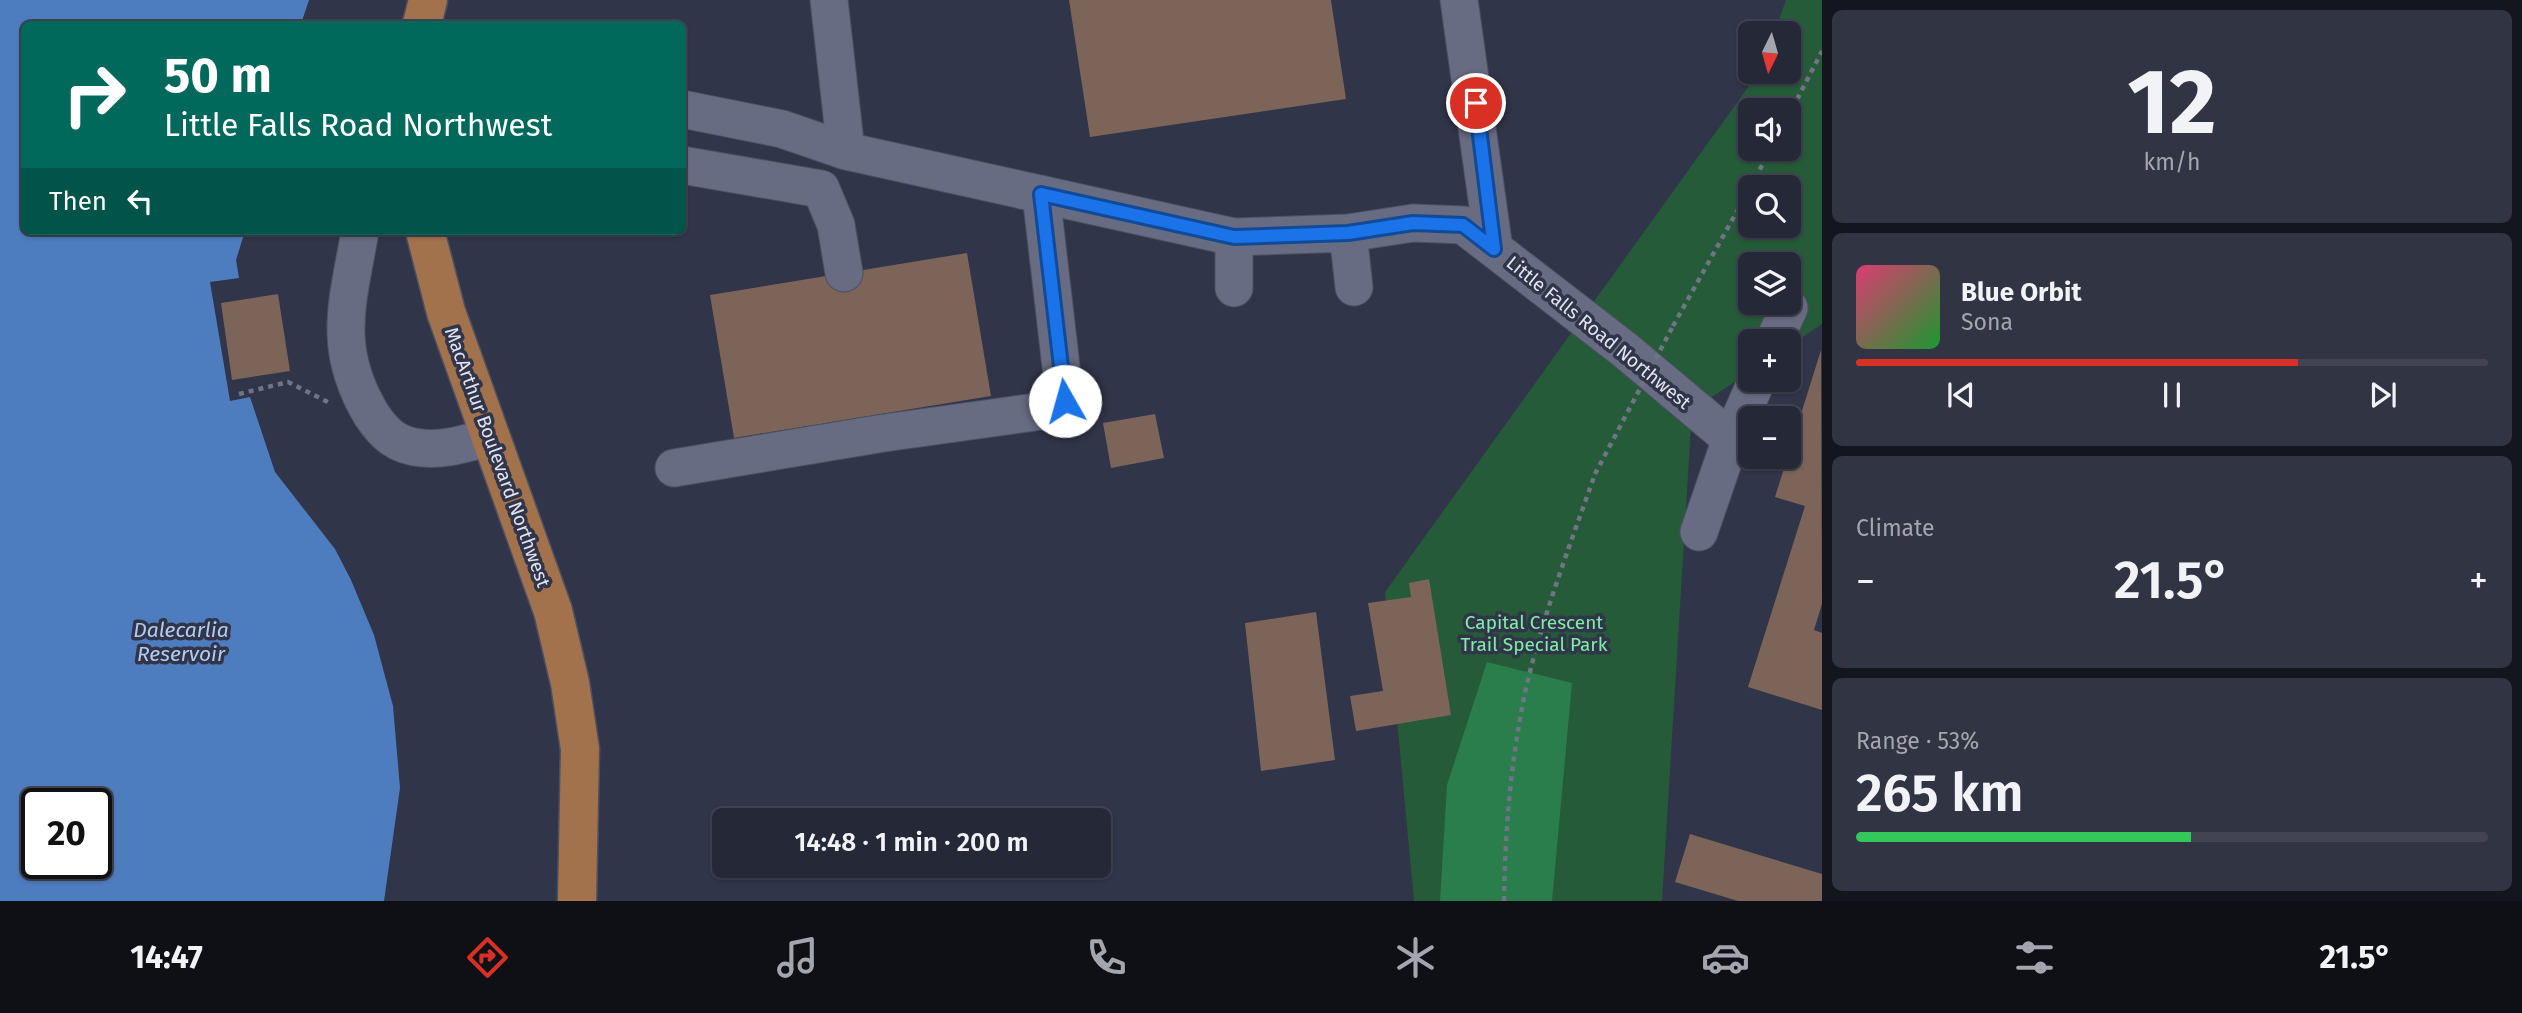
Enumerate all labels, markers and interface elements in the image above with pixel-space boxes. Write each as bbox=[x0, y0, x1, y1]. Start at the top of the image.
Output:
north arrow bbox=[1738, 21, 1801, 84]
map controls bbox=[1738, 21, 1801, 469]
text: 50 m bbox=[164, 46, 272, 105]
text: 12 bbox=[2127, 48, 2217, 157]
icon: right bbox=[49, 49, 140, 140]
pin bbox=[1446, 73, 1506, 133]
icon: arrive bbox=[1457, 84, 1495, 122]
button: sound bbox=[1738, 98, 1801, 161]
text: Little Falls Road Northwest bbox=[164, 106, 552, 144]
text: km/h bbox=[2144, 148, 2200, 176]
button: search bbox=[1738, 175, 1801, 238]
icon: left bbox=[121, 182, 159, 220]
text: Then bbox=[49, 186, 107, 217]
street label: Little Falls Road Northwest bbox=[1502, 251, 1696, 414]
button: layers bbox=[1738, 252, 1801, 315]
text: Blue Orbit bbox=[1961, 277, 2081, 308]
text: Sona bbox=[1961, 308, 2013, 336]
street label: MacArthur Boulevard Northwest bbox=[440, 324, 555, 590]
button: + bbox=[1738, 329, 1801, 392]
position arrow bbox=[1028, 364, 1102, 438]
icon: previous bbox=[1942, 376, 1980, 414]
icon: pause bbox=[2153, 376, 2191, 414]
icon: next bbox=[2364, 376, 2402, 414]
button: − bbox=[1738, 406, 1801, 469]
text: Climate bbox=[1856, 514, 1935, 542]
text: 21.5° bbox=[2114, 549, 2230, 612]
text: − bbox=[1856, 558, 1875, 604]
text: + bbox=[2469, 558, 2488, 604]
park label: Capital Crescent Trail Special Park bbox=[1461, 611, 1608, 656]
water label: Dalecarlia Reservoir bbox=[133, 617, 229, 667]
text: Range · 53% bbox=[1856, 727, 1979, 755]
text: 265 km bbox=[1856, 762, 2024, 825]
speed limit sign: 20 bbox=[21, 788, 112, 879]
text: 14:48 · 1 min · 200 m bbox=[794, 827, 1029, 858]
icon: directions bbox=[463, 933, 512, 982]
icon: music bbox=[773, 933, 822, 982]
icon: phone bbox=[1082, 933, 1131, 982]
icon: climate bbox=[1391, 933, 1440, 982]
icon: car bbox=[1701, 933, 1750, 982]
icon: filters bbox=[2010, 933, 2059, 982]
text: 14:47 bbox=[130, 938, 203, 976]
text: 21.5° bbox=[2320, 938, 2392, 976]

